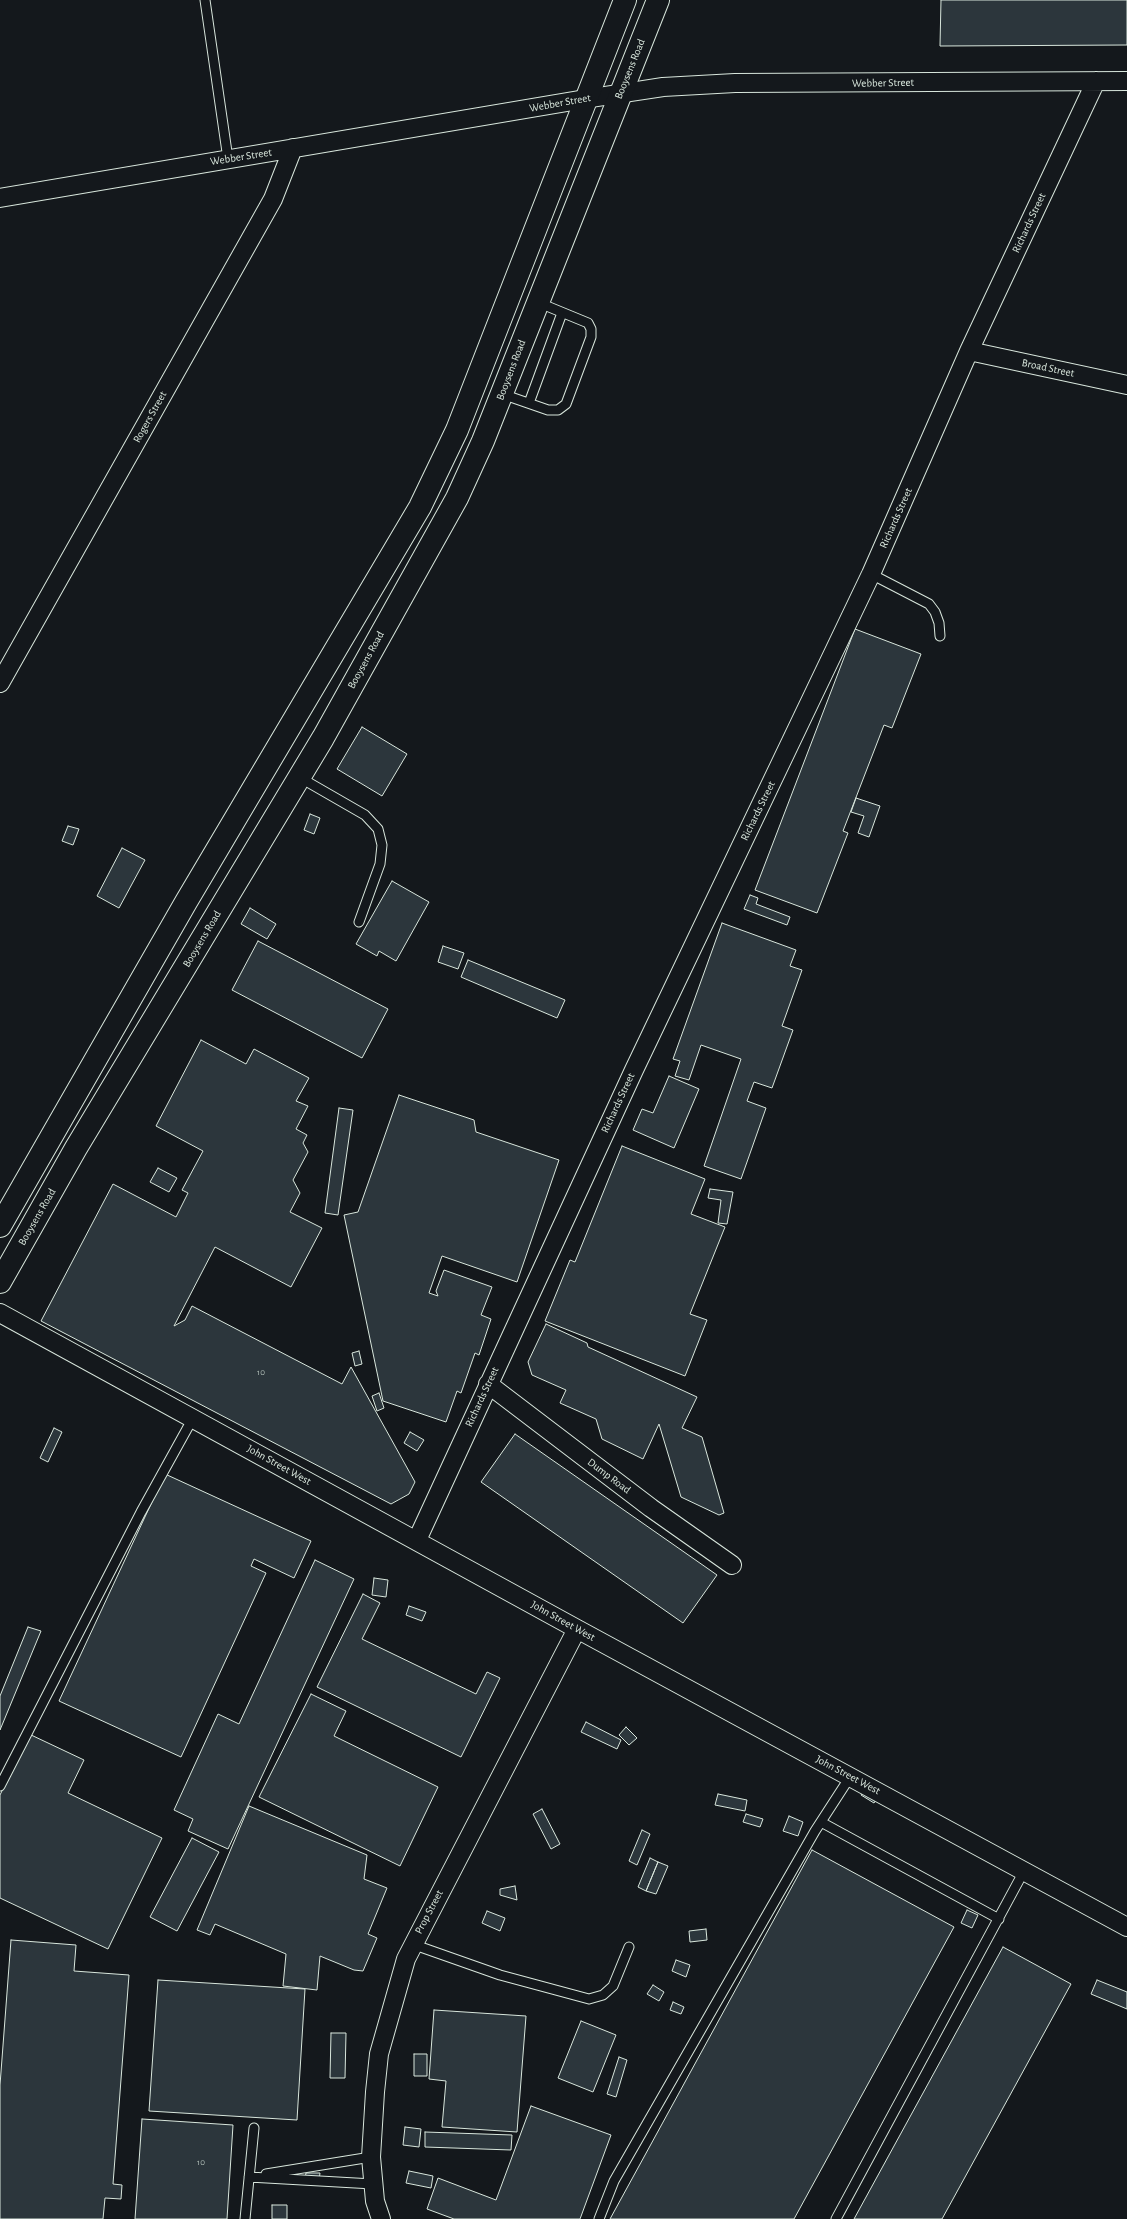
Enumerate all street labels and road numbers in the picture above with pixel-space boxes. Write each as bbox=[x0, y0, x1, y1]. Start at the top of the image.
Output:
street label: Booysens Road bbox=[612, 37, 648, 101]
street label: Webber Street bbox=[852, 76, 914, 90]
street label: Webber Street bbox=[528, 91, 592, 115]
street label: Webber Street bbox=[209, 146, 273, 168]
street label: Richards Street bbox=[1009, 191, 1049, 255]
street label: Booysens Road bbox=[493, 338, 529, 402]
street label: Broad Street bbox=[1021, 356, 1075, 380]
street label: Rogers Street bbox=[130, 389, 170, 445]
street label: Richards Street bbox=[877, 486, 915, 550]
street label: Booysens Road bbox=[345, 629, 387, 691]
street label: Richards Street bbox=[738, 779, 778, 843]
street label: Booysens Road bbox=[180, 908, 224, 970]
street label: Richards Street bbox=[598, 1071, 638, 1135]
street label: Booysens Road bbox=[15, 1186, 59, 1248]
street label: Richards Street bbox=[462, 1365, 502, 1429]
street label: John Street West bbox=[245, 1442, 313, 1488]
street label: Dump Road bbox=[585, 1455, 633, 1497]
street label: John Street West bbox=[529, 1598, 597, 1644]
street label: John Street West bbox=[813, 1752, 883, 1798]
street label: Prop Street bbox=[412, 1888, 446, 1936]

